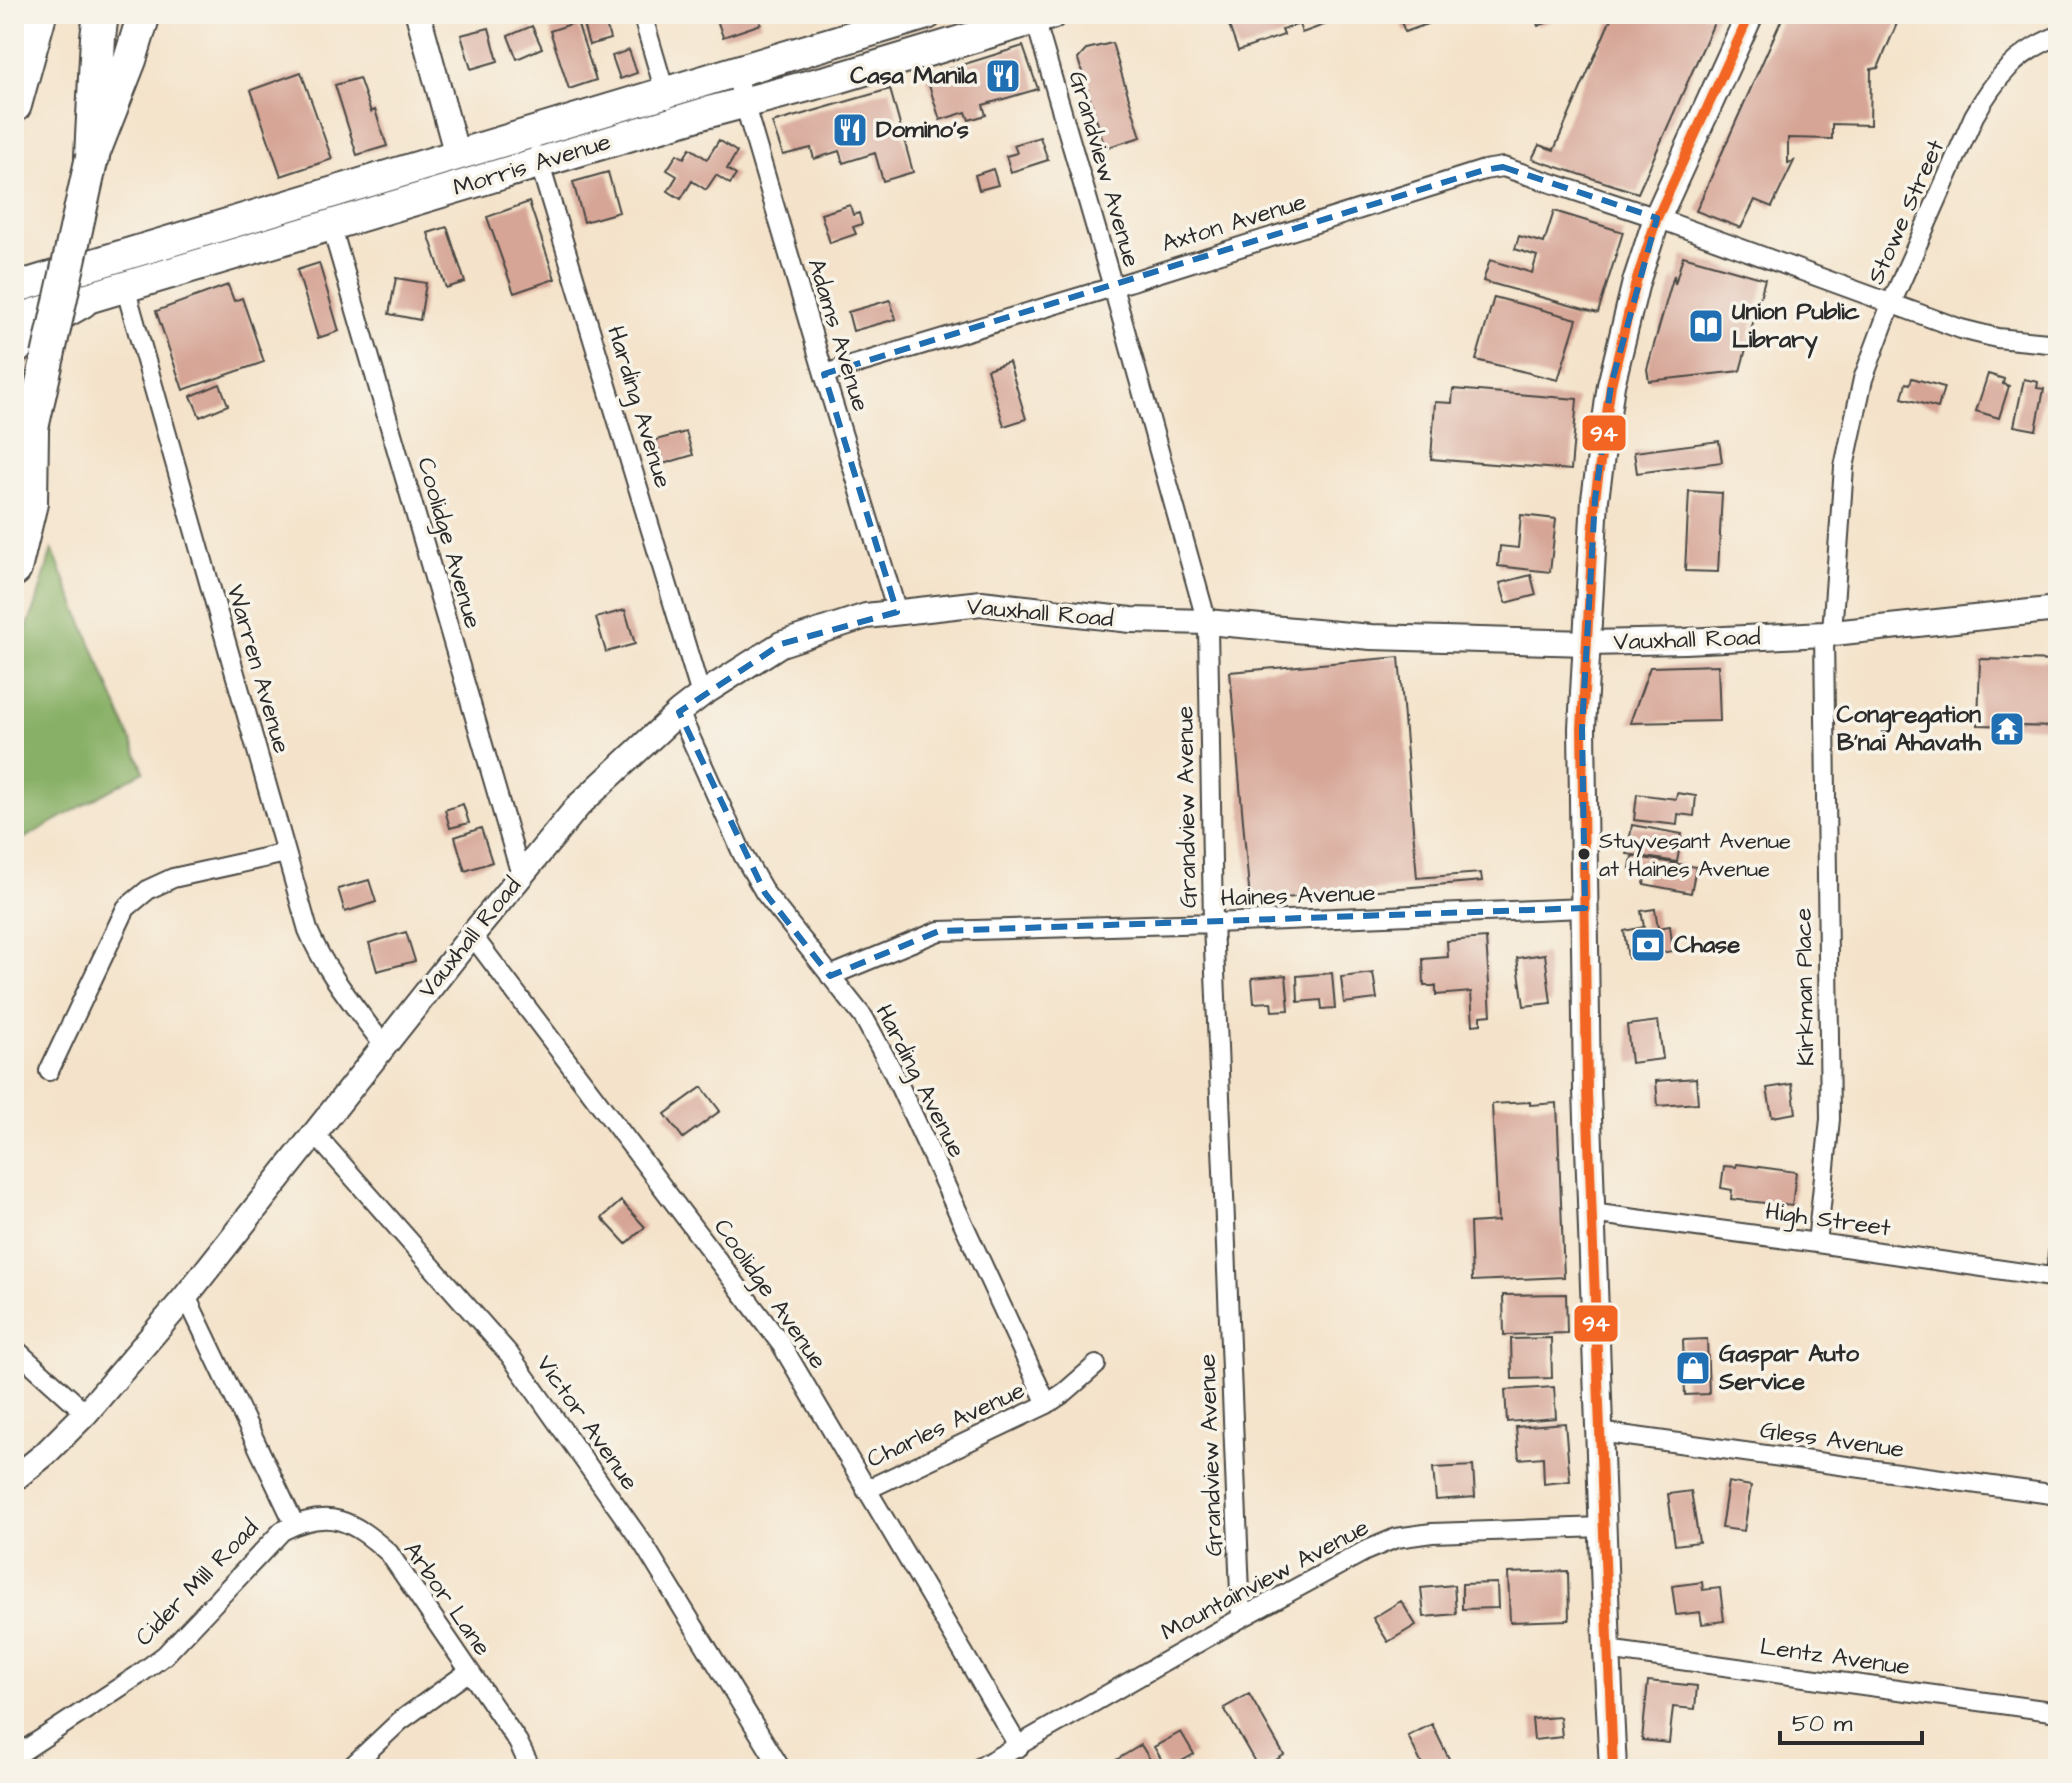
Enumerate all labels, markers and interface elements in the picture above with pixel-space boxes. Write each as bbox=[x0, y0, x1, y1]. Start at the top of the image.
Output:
restaurant icon: Casa Manila bbox=[984, 57, 1022, 95]
place label: Casa Manila bbox=[850, 59, 978, 93]
street label: Grandview Avenue bbox=[1060, 67, 1148, 271]
restaurant icon: Domino's bbox=[831, 111, 869, 149]
place label: Domino's bbox=[876, 113, 969, 147]
street label: Morris Avenue bbox=[449, 125, 615, 205]
street label: Stowe Street bbox=[1859, 134, 1953, 290]
street label: Axton Avenue bbox=[1158, 185, 1310, 261]
street label: Adams Avenue bbox=[799, 254, 877, 416]
place label: Union Public Library bbox=[1732, 295, 1860, 359]
library icon: Union Public Library bbox=[1687, 307, 1725, 345]
street label: Harding Avenue bbox=[597, 322, 680, 493]
line badge: 94 bbox=[1581, 414, 1627, 452]
text: 94 bbox=[1590, 419, 1619, 450]
street label: Coolidge Avenue bbox=[407, 453, 490, 633]
street label: Warren Avenue bbox=[218, 581, 298, 757]
street label: Vauxhall Road bbox=[965, 590, 1115, 636]
street label: Vauxhall Road bbox=[1613, 620, 1761, 660]
place label: Congregation B'nai Ahavath bbox=[1836, 698, 1982, 760]
street label: Grandview Avenue bbox=[1168, 705, 1206, 909]
temple icon: Congregation B'nai Ahavath bbox=[1988, 710, 2026, 748]
place label: Stuyvesant Avenue at Haines Avenue bbox=[1599, 826, 1791, 885]
marker: Stuyvesant Avenue at Haines Avenue bbox=[1576, 846, 1592, 862]
street label: Vauxhall Road bbox=[410, 870, 530, 1006]
street label: Haines Avenue bbox=[1220, 876, 1376, 916]
street label: Kirkman Place bbox=[1787, 908, 1823, 1066]
bank icon: Chase bbox=[1629, 926, 1667, 964]
place label: Chase bbox=[1674, 928, 1740, 962]
street label: Harding Avenue bbox=[866, 998, 973, 1164]
street label: High Street bbox=[1763, 1194, 1893, 1247]
street label: Coolidge Avenue bbox=[705, 1212, 835, 1377]
line badge: 94 bbox=[1573, 1304, 1619, 1343]
text: 94 bbox=[1582, 1309, 1611, 1340]
place label: Gaspar Auto Service bbox=[1718, 1337, 1860, 1399]
street label: Victor Avenue bbox=[528, 1349, 646, 1497]
shop icon: Gaspar Auto Service bbox=[1674, 1349, 1712, 1387]
street label: Grandview Avenue bbox=[1190, 1353, 1232, 1557]
street label: Charles Avenue bbox=[861, 1374, 1031, 1476]
street label: Gless Avenue bbox=[1758, 1413, 1906, 1467]
street label: Mountainview Avenue bbox=[1155, 1511, 1375, 1649]
street label: Cider Mill Road bbox=[128, 1512, 266, 1654]
street label: Arbor Lane bbox=[395, 1535, 499, 1663]
street label: Lentz Avenue bbox=[1758, 1630, 1912, 1684]
scale bar bbox=[1780, 1695, 1922, 1745]
text: 50 m bbox=[1792, 1707, 1853, 1741]

